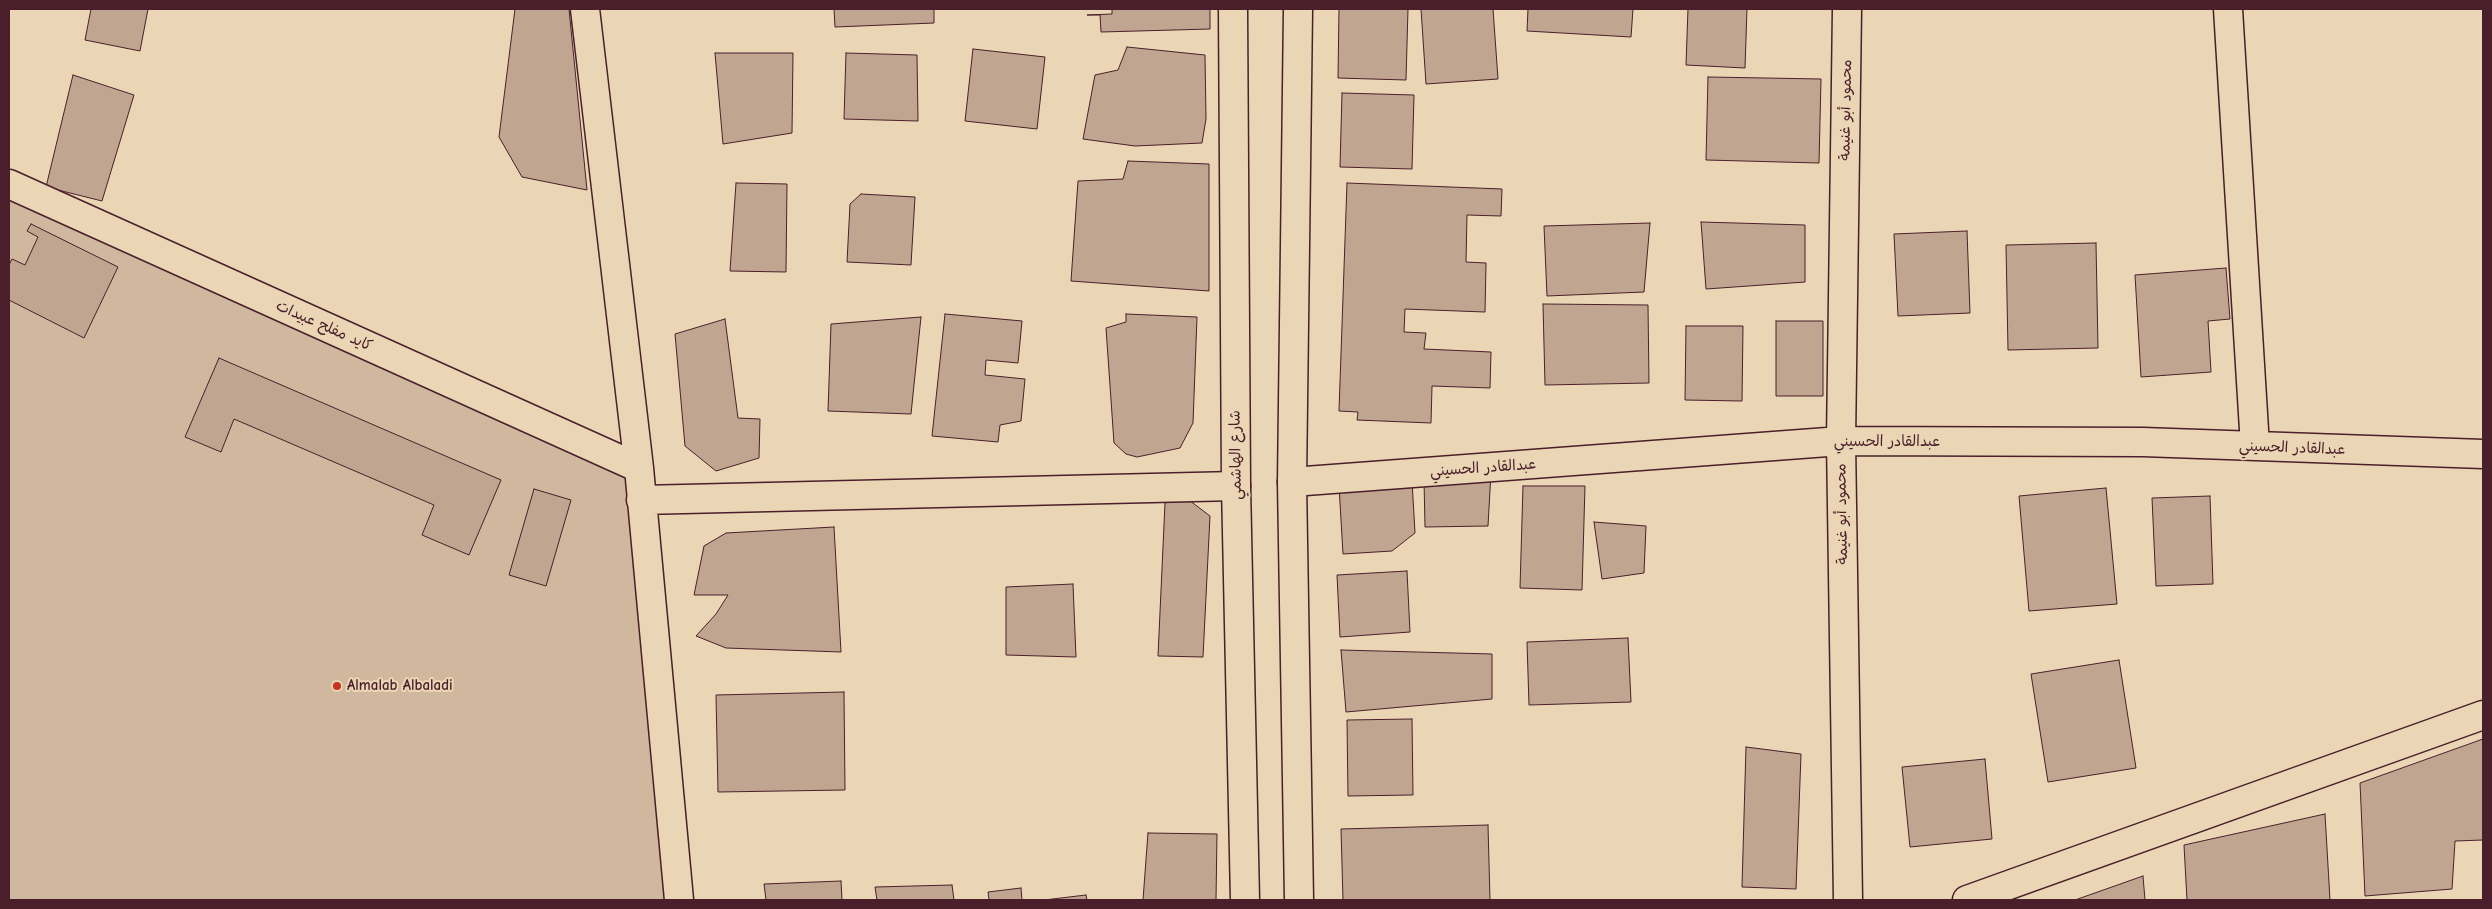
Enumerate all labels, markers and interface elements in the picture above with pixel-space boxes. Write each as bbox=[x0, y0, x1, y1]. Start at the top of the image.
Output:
street label: محمود أبو غنيمة bbox=[1836, 59, 1856, 161]
street label: كايد مفلح عبيدات bbox=[273, 297, 375, 355]
street label: شارع الهاشمي bbox=[1226, 410, 1246, 500]
street label: عبدالقادر الحسيني bbox=[1834, 433, 1940, 451]
street label: عبدالقادر الحسيني bbox=[2239, 437, 2345, 459]
street label: عبدالقادر الحسيني bbox=[1429, 455, 1537, 481]
street label: محمود أبو غنيمة bbox=[1832, 463, 1852, 565]
place label: Almalab Albaladi bbox=[347, 677, 453, 695]
marker: Almalab Albaladi bbox=[331, 680, 343, 692]

